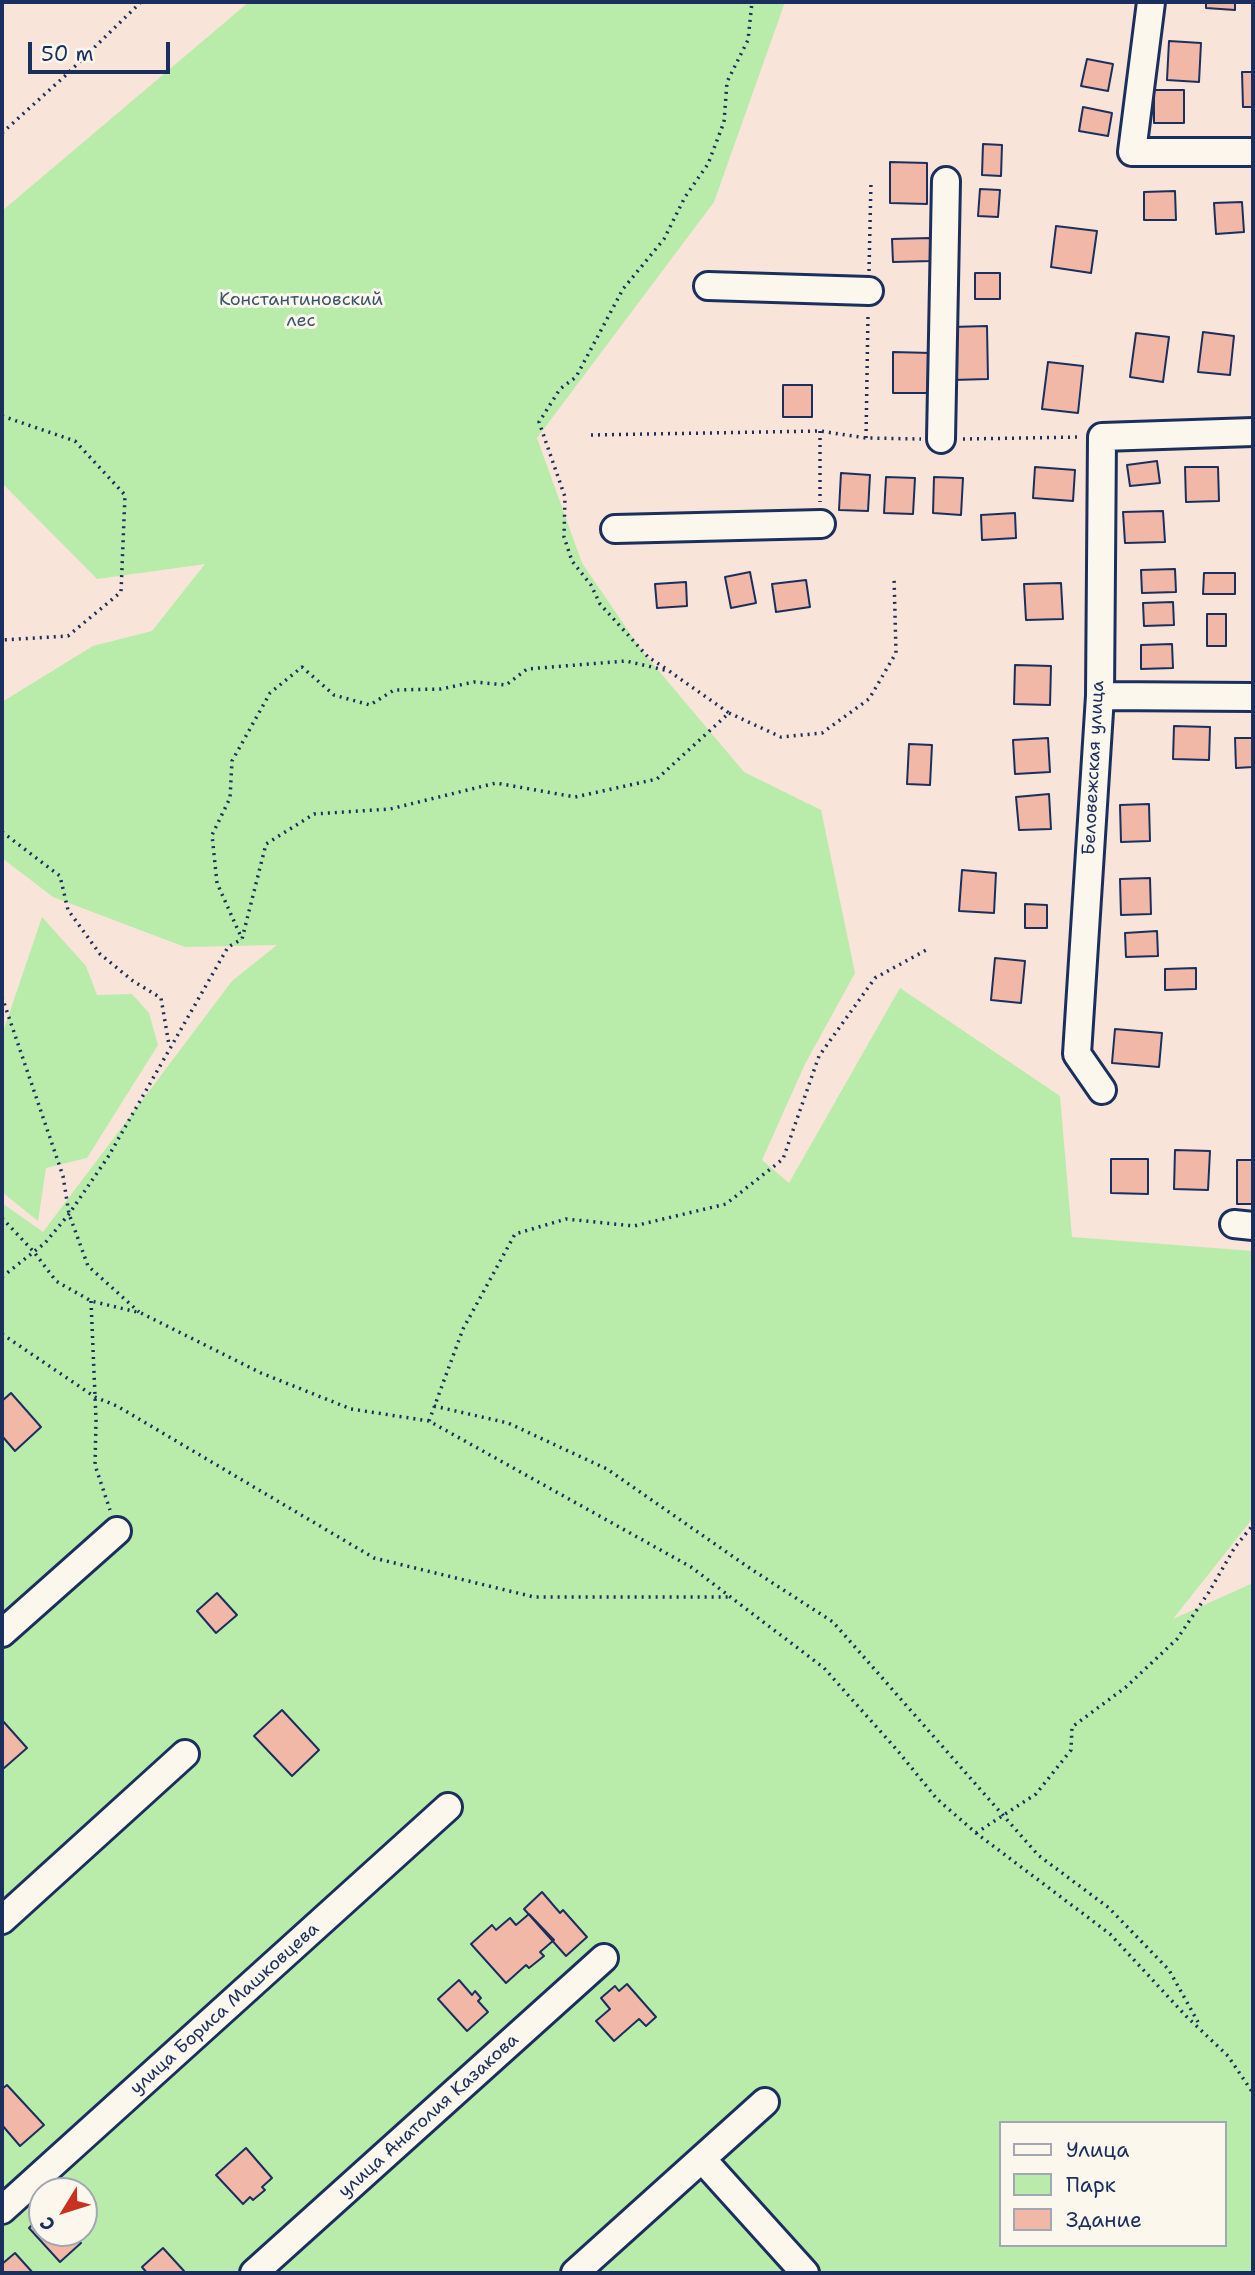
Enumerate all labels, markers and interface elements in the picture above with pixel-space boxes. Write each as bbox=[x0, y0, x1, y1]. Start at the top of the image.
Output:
scale bar bbox=[32, 28, 173, 72]
text: 50 m bbox=[41, 40, 94, 68]
park label: Константиновский лес bbox=[219, 289, 383, 332]
street label: Беловежская улица bbox=[1079, 680, 1109, 856]
street label: улица Бориса Машковцева bbox=[126, 1918, 324, 2100]
street label: улица Анатолия Казакова bbox=[335, 2029, 523, 2203]
legend bbox=[1000, 2121, 1227, 2247]
text: Улица bbox=[1066, 2136, 1129, 2164]
text: Парк bbox=[1066, 2171, 1116, 2199]
north arrow bbox=[28, 2177, 98, 2247]
text: Здание bbox=[1066, 2206, 1142, 2234]
text: С bbox=[34, 2212, 61, 2236]

